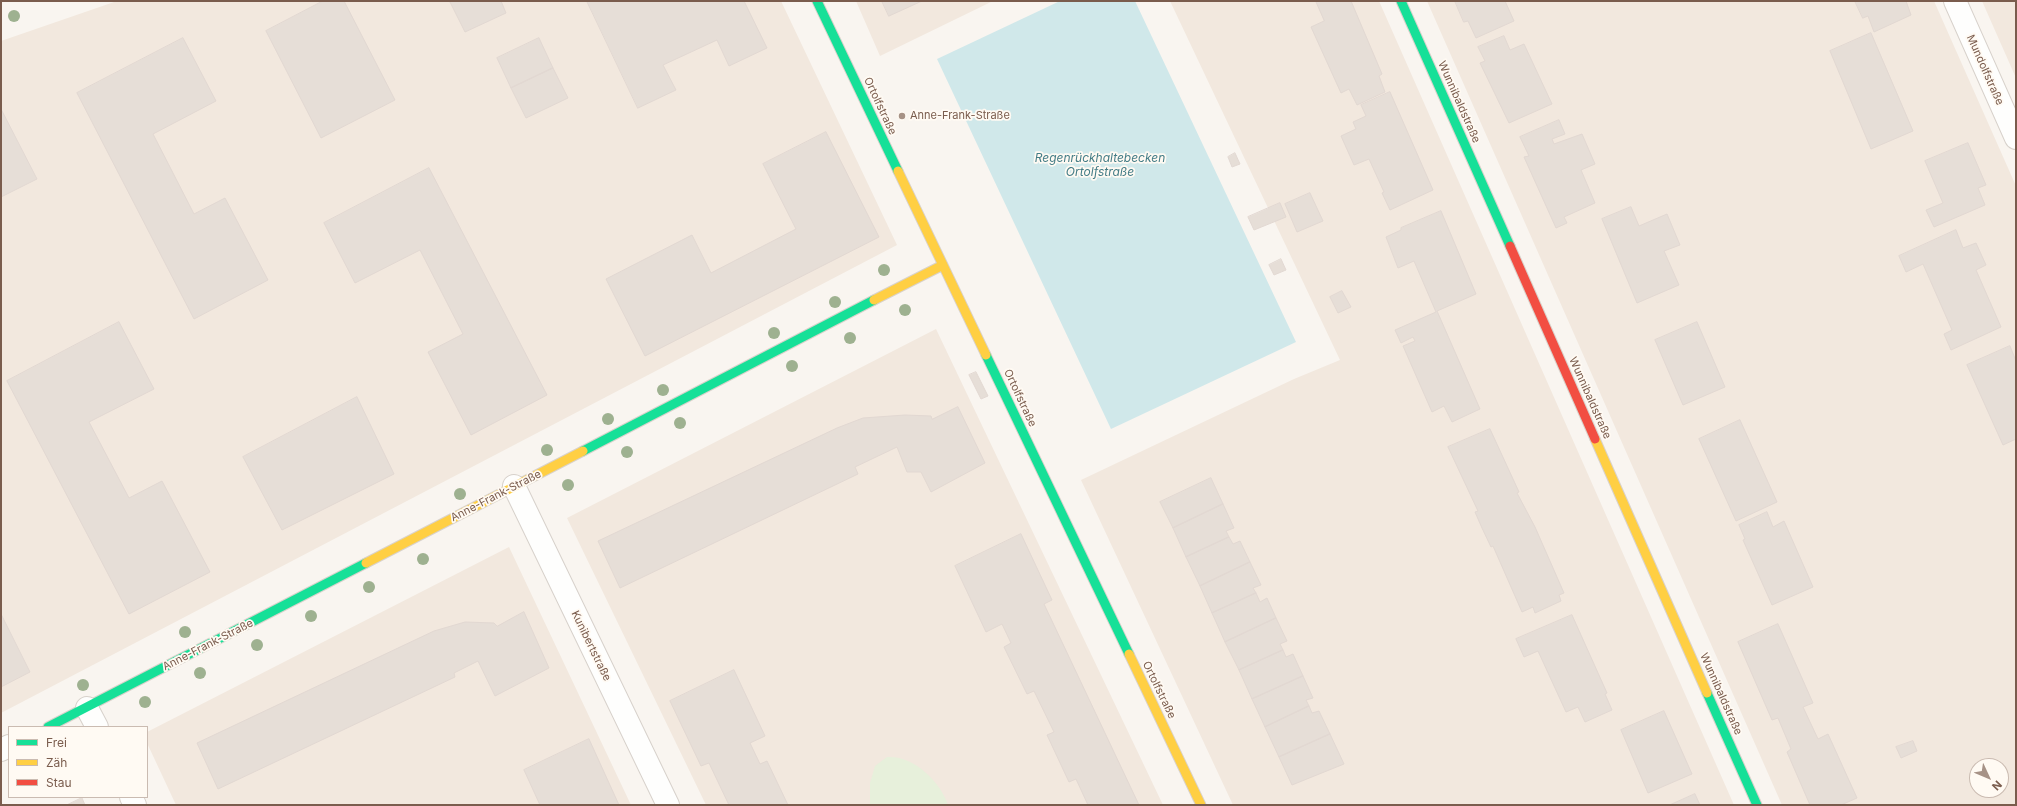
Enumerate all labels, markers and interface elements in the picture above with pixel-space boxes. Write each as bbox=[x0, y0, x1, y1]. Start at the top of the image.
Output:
street label: Mundolfstraße bbox=[1964, 33, 2006, 107]
street label: Wunnibaldstraße bbox=[1435, 59, 1483, 145]
street label: Ortolfstraße bbox=[861, 75, 899, 137]
place label: Anne-Frank-Straße bbox=[910, 109, 1010, 123]
marker: Anne-Frank-Straße bbox=[897, 111, 907, 121]
water label: Regenrückhaltebecken Ortolfstraße bbox=[1035, 151, 1165, 179]
street label: Wunnibaldstraße bbox=[1566, 355, 1614, 441]
street label: Ortolfstraße bbox=[1001, 367, 1039, 429]
street label: Anne-Frank-Straße bbox=[449, 467, 543, 525]
street label: Kunibertstraße bbox=[568, 609, 614, 683]
street label: Anne-Frank-Straße bbox=[161, 616, 255, 674]
street label: Wunnibaldstraße bbox=[1697, 651, 1745, 737]
street label: Ortolfstraße bbox=[1139, 659, 1179, 721]
legend bbox=[8, 726, 148, 798]
text: Frei bbox=[46, 735, 67, 750]
text: Zäh bbox=[46, 755, 67, 770]
north arrow bbox=[1969, 758, 2009, 798]
text: Stau bbox=[46, 775, 72, 790]
text: N bbox=[1989, 778, 2005, 794]

